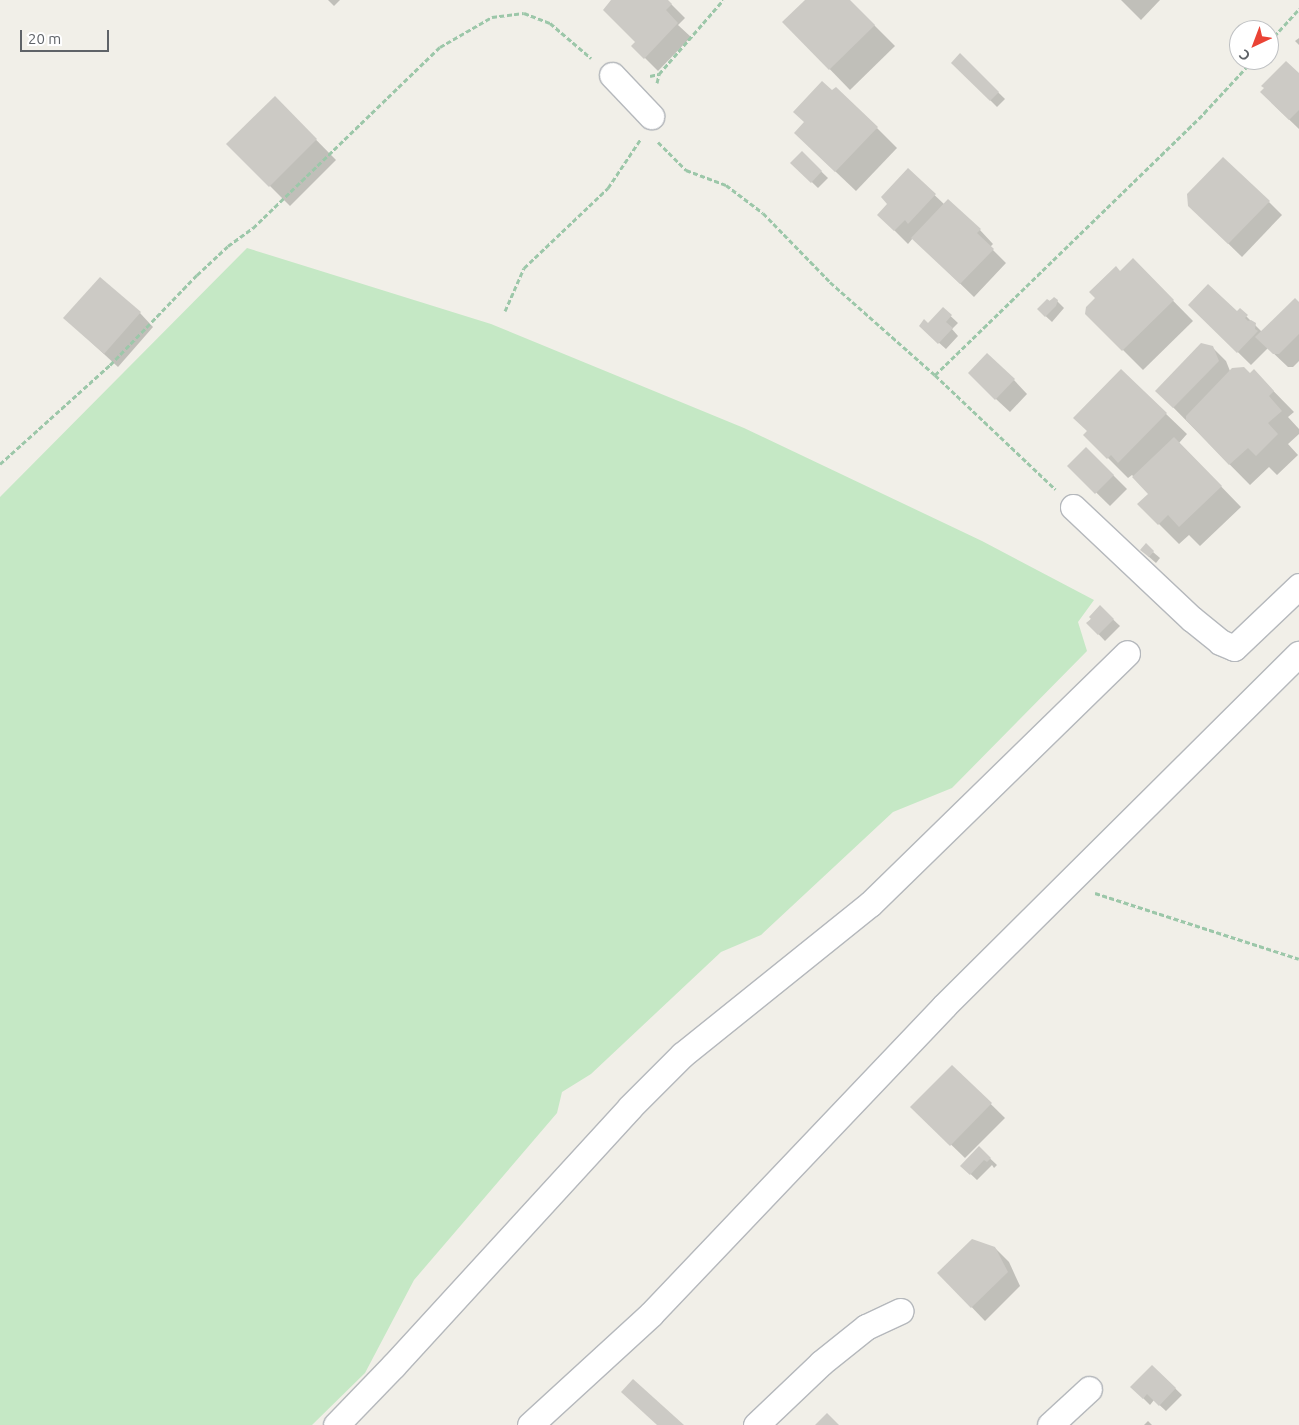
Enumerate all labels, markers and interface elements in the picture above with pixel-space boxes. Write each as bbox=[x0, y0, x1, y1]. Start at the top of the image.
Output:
scale bar bbox=[22, 20, 111, 52]
north arrow bbox=[1229, 20, 1279, 70]
text: 20 m bbox=[28, 30, 61, 47]
text: С bbox=[1236, 46, 1253, 64]

